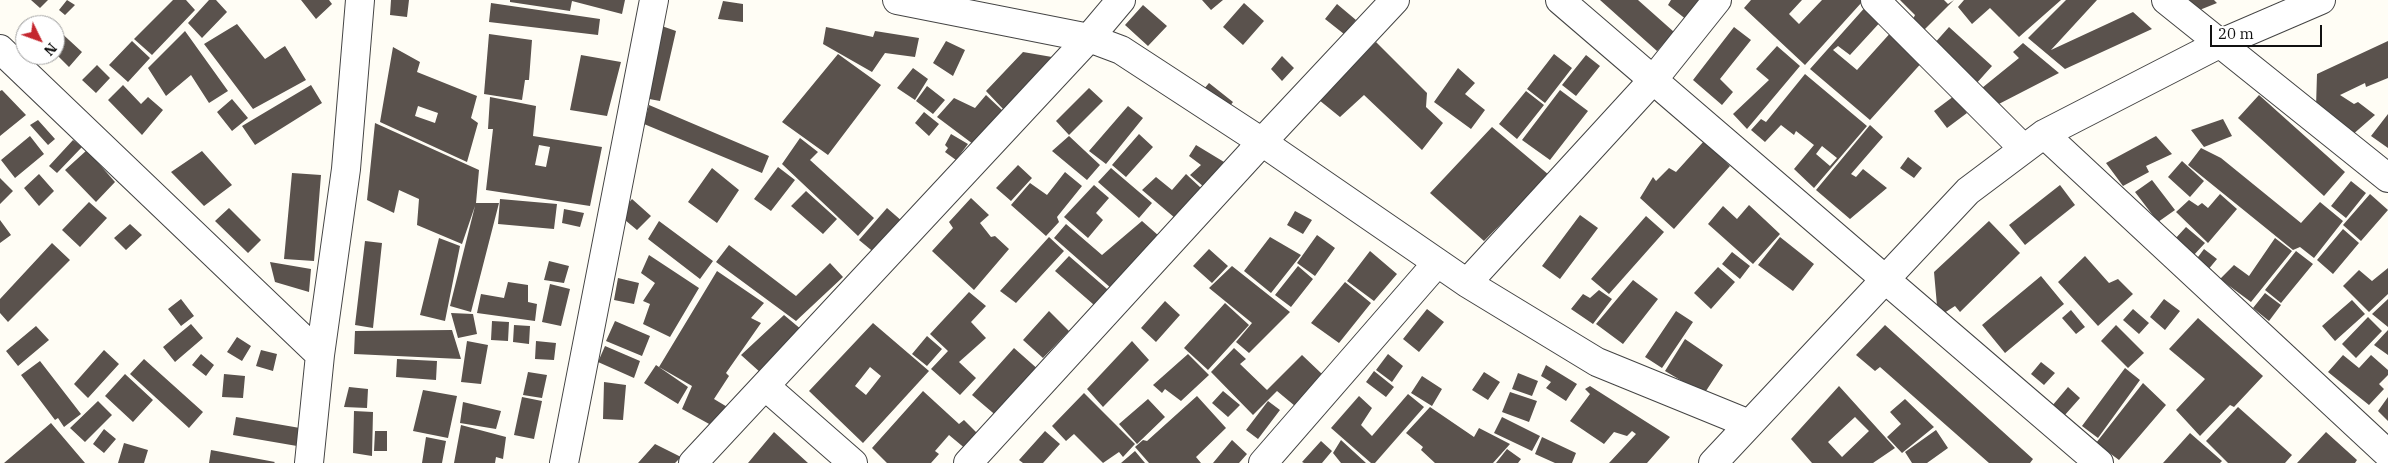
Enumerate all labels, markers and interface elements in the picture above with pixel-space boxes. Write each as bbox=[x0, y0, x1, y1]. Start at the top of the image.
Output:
north arrow bbox=[15, 15, 65, 65]
scale bar bbox=[2213, 15, 2326, 47]
text: 20 m bbox=[2218, 24, 2254, 43]
text: N bbox=[40, 39, 61, 60]

